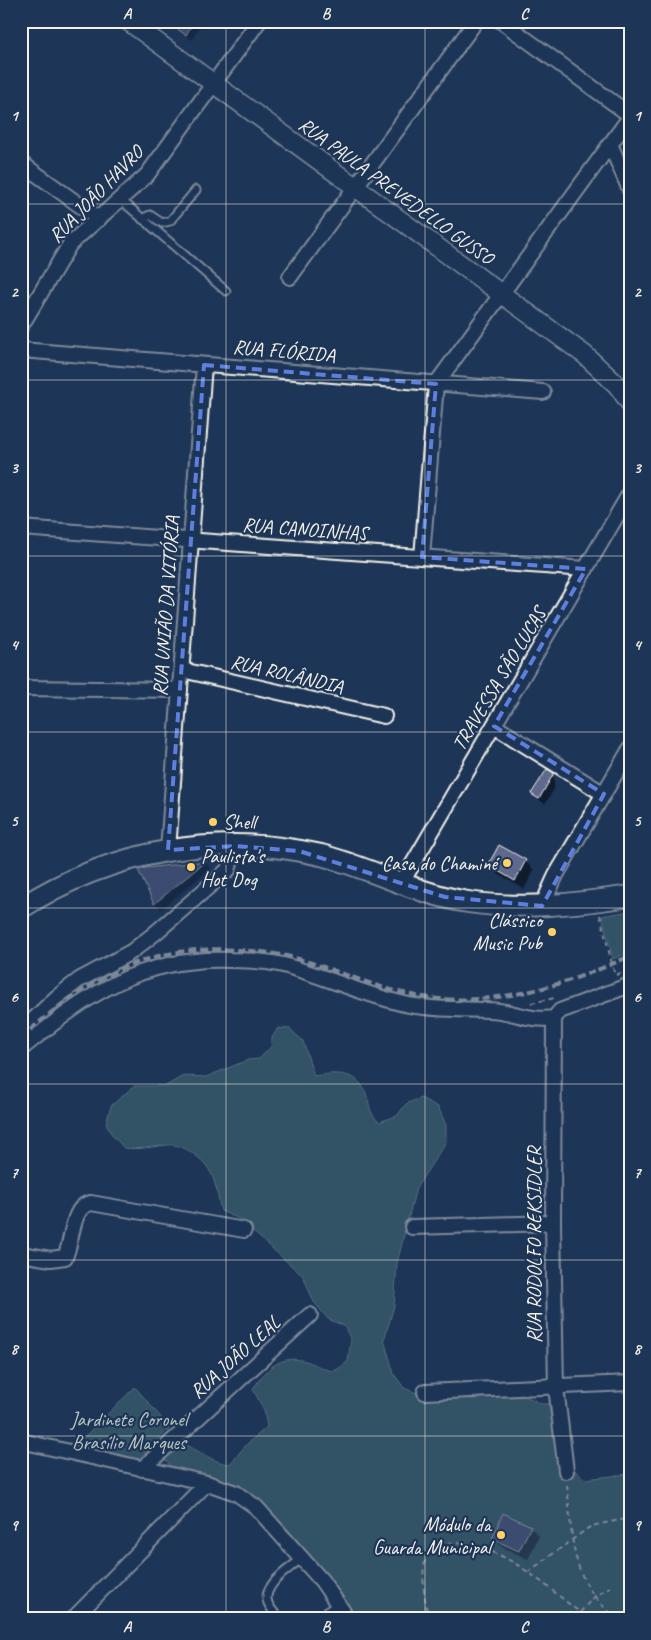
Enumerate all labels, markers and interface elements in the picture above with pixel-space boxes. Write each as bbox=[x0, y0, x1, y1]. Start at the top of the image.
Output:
text: A bbox=[123, 4, 133, 24]
text: B bbox=[322, 4, 332, 24]
text: C bbox=[520, 4, 530, 24]
text: 1 bbox=[10, 106, 19, 126]
text: 1 bbox=[633, 106, 642, 126]
street label: RUA PAULA PREVEDELLO GUSSO bbox=[294, 112, 500, 271]
street label: RUA JOÃO HAVRO bbox=[43, 139, 150, 248]
text: 2 bbox=[10, 282, 19, 302]
text: 2 bbox=[633, 282, 642, 302]
street label: RUA FLÓRIDA bbox=[232, 334, 337, 368]
text: 3 bbox=[10, 458, 19, 478]
text: 3 bbox=[633, 458, 642, 478]
street label: RUA CANOINHAS bbox=[242, 512, 372, 546]
street label: RUA UNIÃO DA VITÓRIA bbox=[147, 514, 185, 697]
street label: TRAVESSA SÃO LUCAS bbox=[446, 600, 553, 755]
text: 4 bbox=[10, 635, 19, 655]
text: 4 bbox=[633, 635, 642, 655]
street label: RUA ROLÂNDIA bbox=[228, 649, 347, 699]
place label: Shell bbox=[223, 810, 259, 835]
text: 5 bbox=[11, 811, 20, 831]
text: 5 bbox=[634, 811, 643, 831]
marker: Shell bbox=[207, 816, 219, 828]
place label: Paulista's Hot Dog bbox=[201, 844, 266, 892]
place label: Casa do Chaminé bbox=[382, 851, 500, 876]
marker: Casa do Chaminé bbox=[501, 857, 513, 869]
marker: Paulista's Hot Dog bbox=[185, 861, 197, 873]
place label: Clássico Music Pub bbox=[473, 908, 544, 956]
marker: Clássico Music Pub bbox=[546, 926, 558, 938]
text: 6 bbox=[10, 987, 19, 1007]
text: 6 bbox=[633, 987, 642, 1007]
street label: RUA RODOLFO REKSIDLER bbox=[522, 1145, 547, 1343]
text: 7 bbox=[10, 1163, 19, 1183]
text: 7 bbox=[633, 1163, 642, 1183]
street label: RUA JOÃO LEAL bbox=[185, 1310, 285, 1404]
text: 8 bbox=[10, 1339, 19, 1359]
text: 8 bbox=[633, 1339, 642, 1359]
park label: Jardinete Coronel Brasílio Marques bbox=[70, 1407, 191, 1455]
place label: Módulo da Guarda Municipal bbox=[373, 1512, 495, 1560]
text: 9 bbox=[10, 1515, 19, 1535]
text: 9 bbox=[633, 1515, 642, 1535]
marker: Módulo da Guarda Municipal bbox=[495, 1529, 507, 1541]
text: A bbox=[123, 1617, 133, 1637]
text: B bbox=[322, 1617, 332, 1637]
text: C bbox=[520, 1617, 530, 1637]

